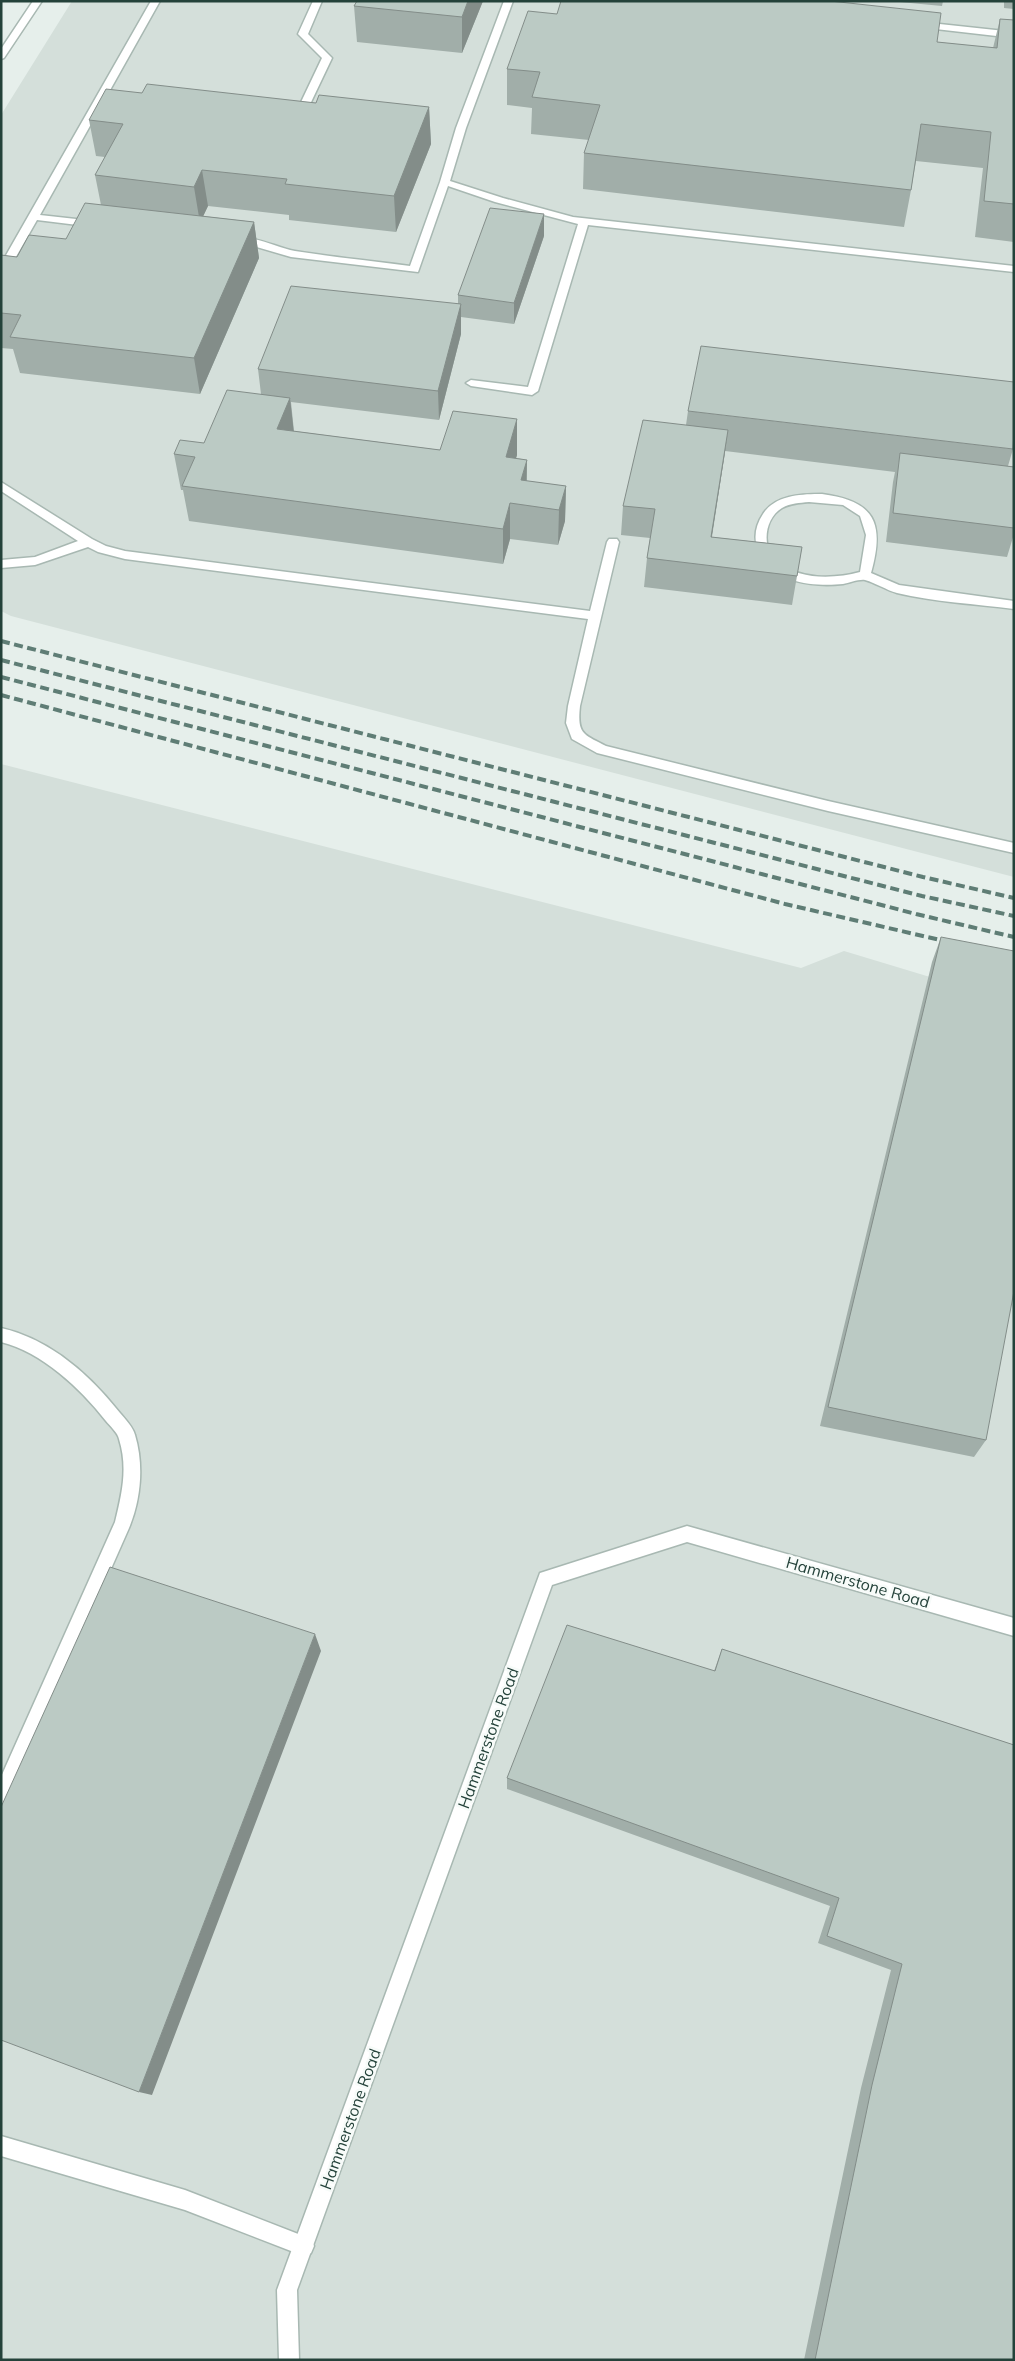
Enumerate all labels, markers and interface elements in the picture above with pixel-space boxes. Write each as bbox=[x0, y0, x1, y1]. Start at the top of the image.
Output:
street label: Hammerstone Road bbox=[784, 1552, 932, 1612]
street label: Hammerstone Road bbox=[453, 1665, 523, 1811]
street label: Hammerstone Road bbox=[315, 2046, 385, 2192]

